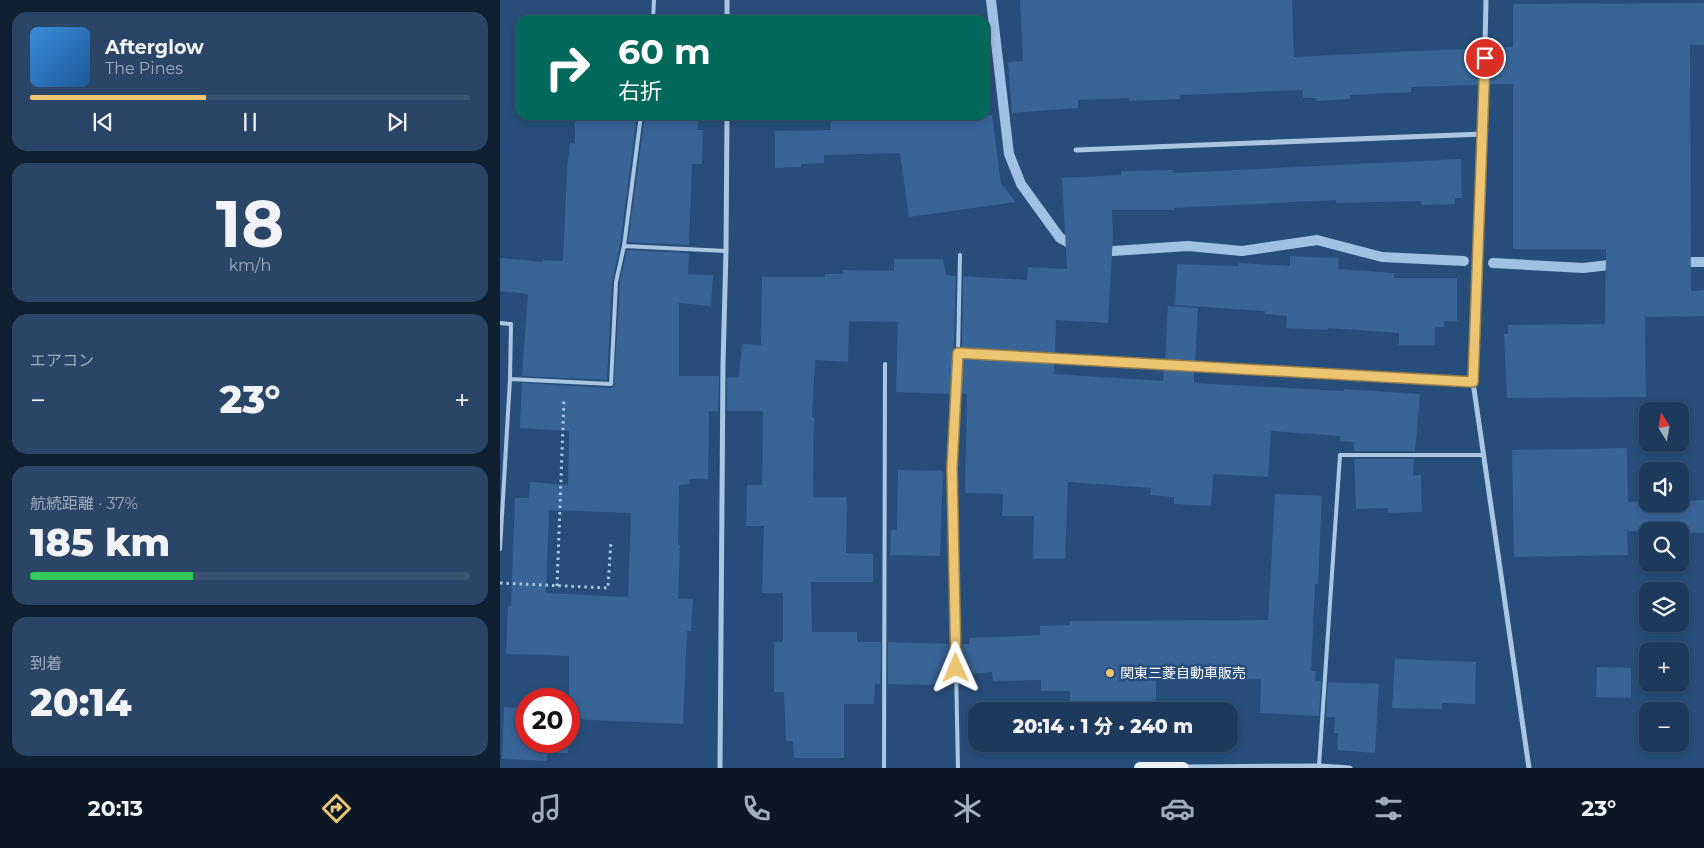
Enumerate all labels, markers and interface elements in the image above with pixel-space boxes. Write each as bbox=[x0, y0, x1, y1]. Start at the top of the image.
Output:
text: 60 m bbox=[618, 30, 711, 73]
icon: right bbox=[535, 35, 600, 100]
text: Afterglow bbox=[105, 36, 204, 59]
pin bbox=[1464, 37, 1506, 79]
icon: arrive bbox=[1471, 44, 1499, 72]
text: The Pines bbox=[105, 59, 183, 78]
text: 右折 bbox=[618, 78, 662, 105]
icon: previous bbox=[89, 108, 117, 136]
icon: pause bbox=[236, 108, 264, 136]
icon: next bbox=[383, 108, 411, 136]
text: 18 bbox=[216, 184, 284, 263]
text: km/h bbox=[229, 256, 271, 275]
text: エアコン bbox=[30, 351, 94, 370]
text: 23° bbox=[220, 376, 280, 423]
text: − bbox=[30, 383, 46, 417]
text: + bbox=[454, 383, 470, 417]
north arrow bbox=[1639, 402, 1689, 452]
map controls bbox=[1639, 402, 1689, 752]
button: sound bbox=[1639, 462, 1689, 512]
text: 航続距離 · 37% bbox=[30, 494, 138, 513]
text: 185 km bbox=[30, 519, 170, 566]
button: search bbox=[1639, 522, 1689, 572]
button: layers bbox=[1639, 582, 1689, 632]
position arrow bbox=[929, 641, 981, 693]
button: + bbox=[1639, 642, 1689, 692]
text: 到着 bbox=[30, 654, 62, 673]
place label: 関東三菱自動車販売 bbox=[1120, 664, 1246, 682]
marker: 関東三菱自動車販売 bbox=[1104, 667, 1116, 679]
text: 20:14 bbox=[30, 679, 132, 726]
speed limit sign: 20 bbox=[515, 688, 580, 753]
button: − bbox=[1639, 702, 1689, 752]
text: 20:14 · 1 分 · 240 m bbox=[1013, 715, 1193, 738]
icon: directions bbox=[319, 791, 354, 826]
icon: music bbox=[529, 791, 564, 826]
icon: phone bbox=[739, 791, 774, 826]
icon: climate bbox=[950, 791, 985, 826]
icon: car bbox=[1160, 791, 1195, 826]
icon: filters bbox=[1371, 791, 1406, 826]
text: 20:13 bbox=[88, 795, 143, 822]
text: 23° bbox=[1581, 795, 1616, 822]

